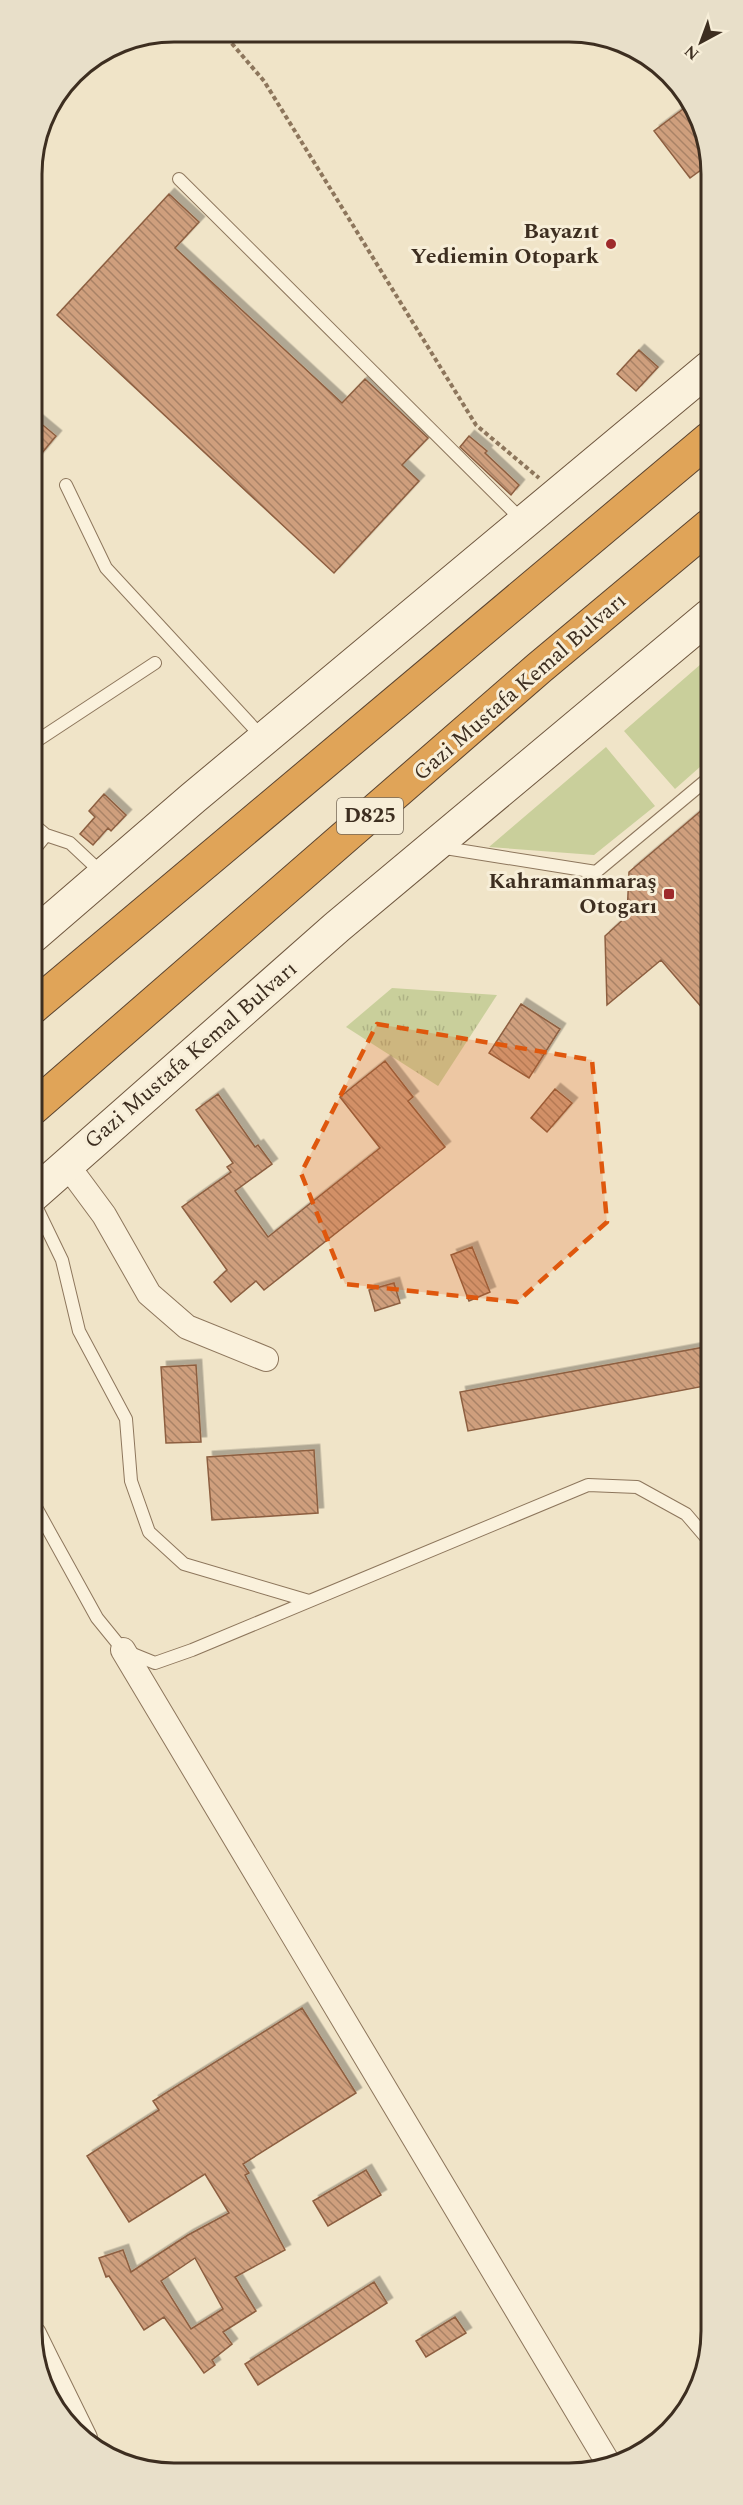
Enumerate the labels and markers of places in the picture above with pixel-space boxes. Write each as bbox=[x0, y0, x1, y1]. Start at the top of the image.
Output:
place label: Bayazıt Yediemin Otopark bbox=[411, 215, 600, 273]
marker: Bayazıt Yediemin Otopark bbox=[604, 237, 618, 251]
place label: Kahramanmaraş Otogarı bbox=[488, 865, 657, 923]
marker: Kahramanmaraş Otogarı bbox=[662, 887, 676, 901]

